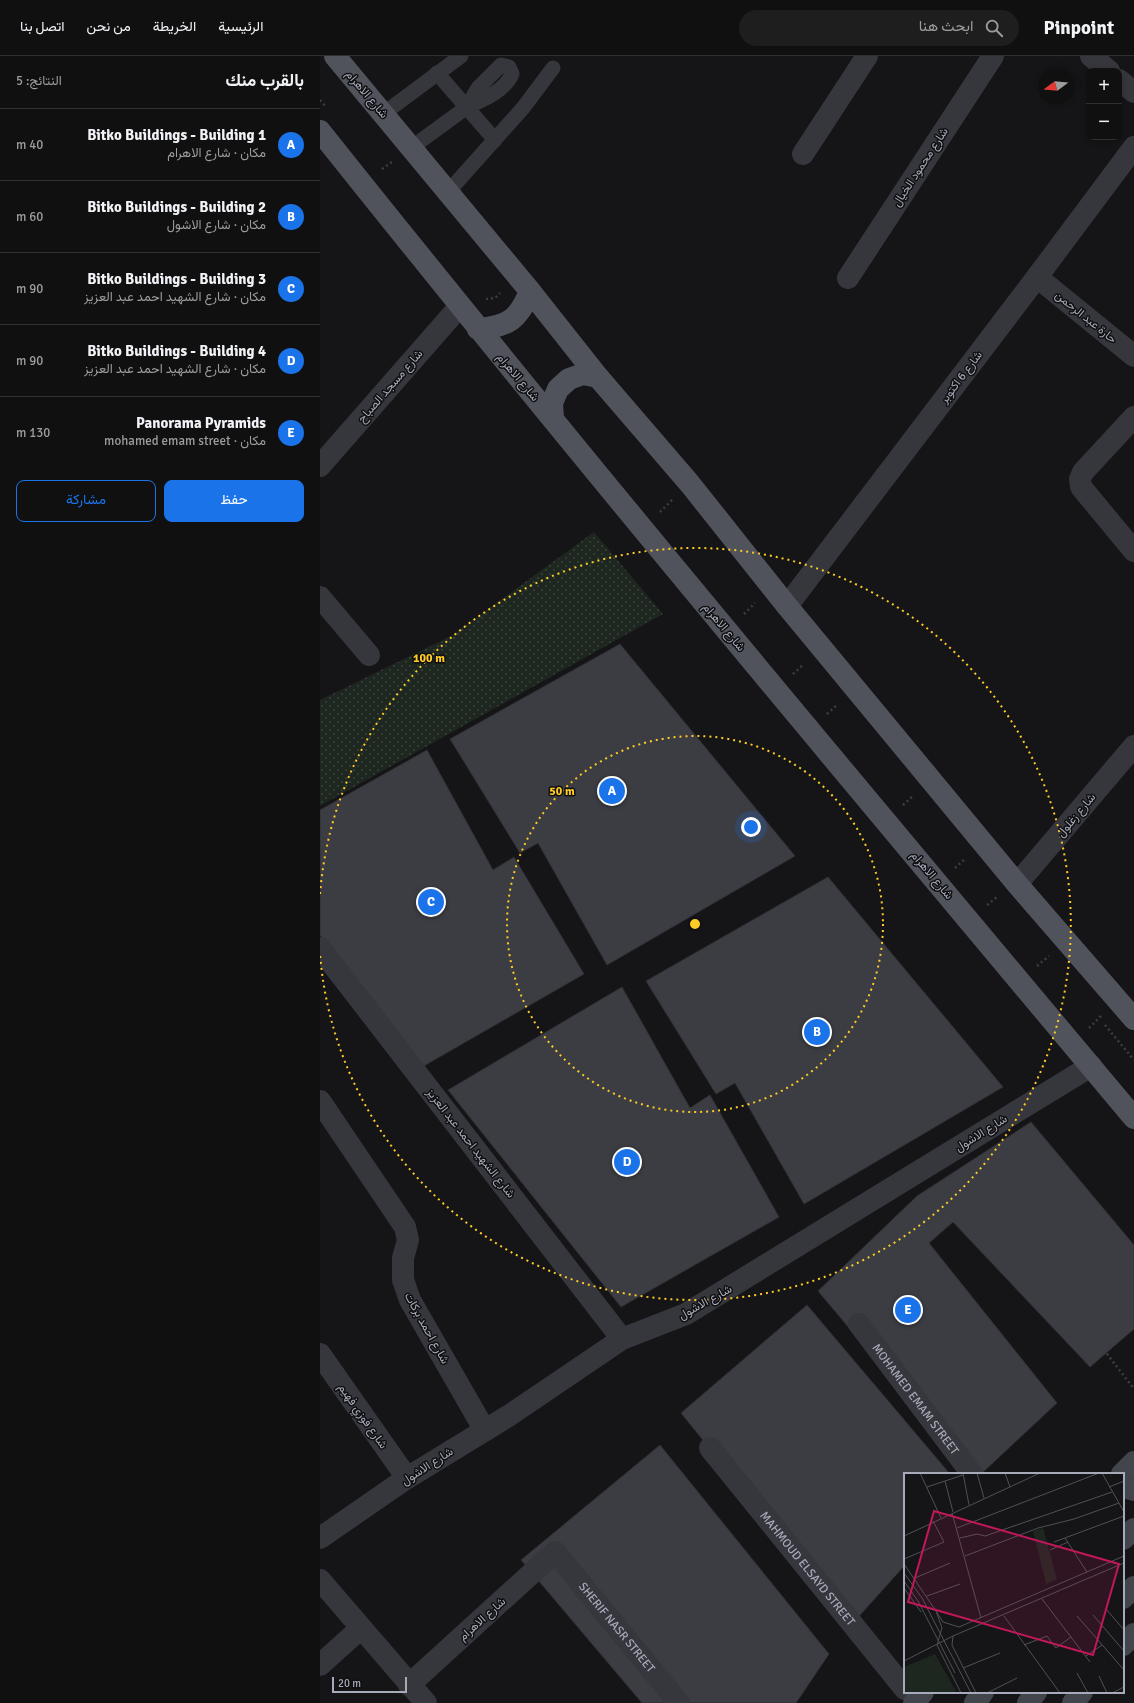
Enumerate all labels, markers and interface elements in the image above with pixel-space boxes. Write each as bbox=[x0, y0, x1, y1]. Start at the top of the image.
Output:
search box bbox=[739, 10, 1019, 46]
text: Pinpoint bbox=[1043, 16, 1114, 40]
text: ابحث هنا bbox=[919, 17, 973, 35]
icon: search bbox=[983, 17, 1005, 39]
text: اتصل بنا bbox=[20, 18, 65, 35]
text: من نحن bbox=[87, 18, 131, 35]
text: الخريطة bbox=[153, 18, 196, 35]
text: الرئيسية bbox=[218, 18, 263, 35]
street label: شارع الاهرام bbox=[341, 67, 391, 122]
north arrow bbox=[1038, 68, 1074, 104]
map controls bbox=[1086, 68, 1122, 140]
button: + bbox=[1086, 68, 1122, 104]
text: بالقرب منك bbox=[226, 70, 304, 91]
text: النتائج: 5 bbox=[16, 73, 62, 89]
button: − bbox=[1086, 104, 1122, 140]
street label: شارع محمود الخيال bbox=[889, 125, 952, 210]
text: Bitko Buildings - Building 1 bbox=[87, 126, 266, 144]
text: 40 m bbox=[16, 137, 43, 153]
text: A bbox=[287, 137, 295, 153]
text: مكان · شارع الاهرام bbox=[167, 145, 266, 161]
text: Bitko Buildings - Building 2 bbox=[87, 198, 266, 216]
text: 60 m bbox=[16, 209, 43, 225]
text: B bbox=[287, 209, 295, 225]
text: مكان · شارع الاشول bbox=[167, 217, 266, 233]
text: Bitko Buildings - Building 3 bbox=[87, 270, 266, 288]
text: 90 m bbox=[16, 281, 43, 297]
text: C bbox=[287, 281, 295, 297]
street label: حارة عبد الرحمن bbox=[1052, 288, 1120, 347]
text: مكان · شارع الشهيد احمد عبد العزيز bbox=[84, 289, 266, 305]
text: Bitko Buildings - Building 4 bbox=[87, 342, 266, 360]
street label: شارع مسجد الصباح bbox=[354, 347, 427, 427]
street label: شارع 6 اكتوبر bbox=[936, 348, 987, 408]
street label: شارع الاهرام bbox=[492, 350, 542, 405]
text: 90 m bbox=[16, 353, 43, 369]
text: D bbox=[287, 353, 295, 369]
text: مكان · شارع الشهيد احمد عبد العزيز bbox=[84, 361, 266, 377]
text: Panorama Pyramids bbox=[136, 414, 266, 432]
text: 130 m bbox=[16, 425, 50, 441]
text: E bbox=[287, 425, 295, 441]
text: مكان · mohamed emam street bbox=[104, 433, 266, 449]
button: مشاركة bbox=[16, 480, 156, 522]
button: حفظ bbox=[164, 480, 304, 522]
street label: شارع الاهرام bbox=[698, 600, 748, 655]
text: 100 m bbox=[413, 651, 445, 666]
pin: A bbox=[599, 776, 625, 806]
text: 50 m bbox=[549, 784, 575, 799]
street label: شارع زغلول bbox=[1054, 790, 1100, 841]
your location bbox=[741, 817, 761, 837]
street label: شارع الاهرام bbox=[906, 848, 956, 903]
pin: C bbox=[418, 887, 444, 917]
centre of rings bbox=[688, 917, 702, 931]
pin: B bbox=[804, 1017, 830, 1047]
street label: شارع الشهيد احمد عبد العزيز bbox=[422, 1085, 518, 1202]
street label: شارع الاشول bbox=[952, 1111, 1011, 1156]
pin: D bbox=[614, 1147, 640, 1177]
street label: شارع الاشول bbox=[676, 1282, 735, 1324]
street label: شارع احمد بركات bbox=[400, 1290, 452, 1367]
pin: E bbox=[895, 1295, 921, 1325]
street label: MOHAMED EMAM STREET bbox=[869, 1341, 962, 1458]
street label: شارع فوزي فهيم bbox=[333, 1381, 391, 1453]
street label: شارع الاشول bbox=[399, 1444, 457, 1490]
inset map bbox=[904, 1473, 1124, 1693]
street label: MAHMOUD ELSAYD STREET bbox=[756, 1509, 858, 1629]
street label: SHERIF NASR STREET bbox=[575, 1580, 658, 1676]
street label: شارع الاهرام bbox=[456, 1594, 510, 1645]
scale bar bbox=[332, 1675, 407, 1694]
text: 20 m bbox=[338, 1677, 361, 1690]

